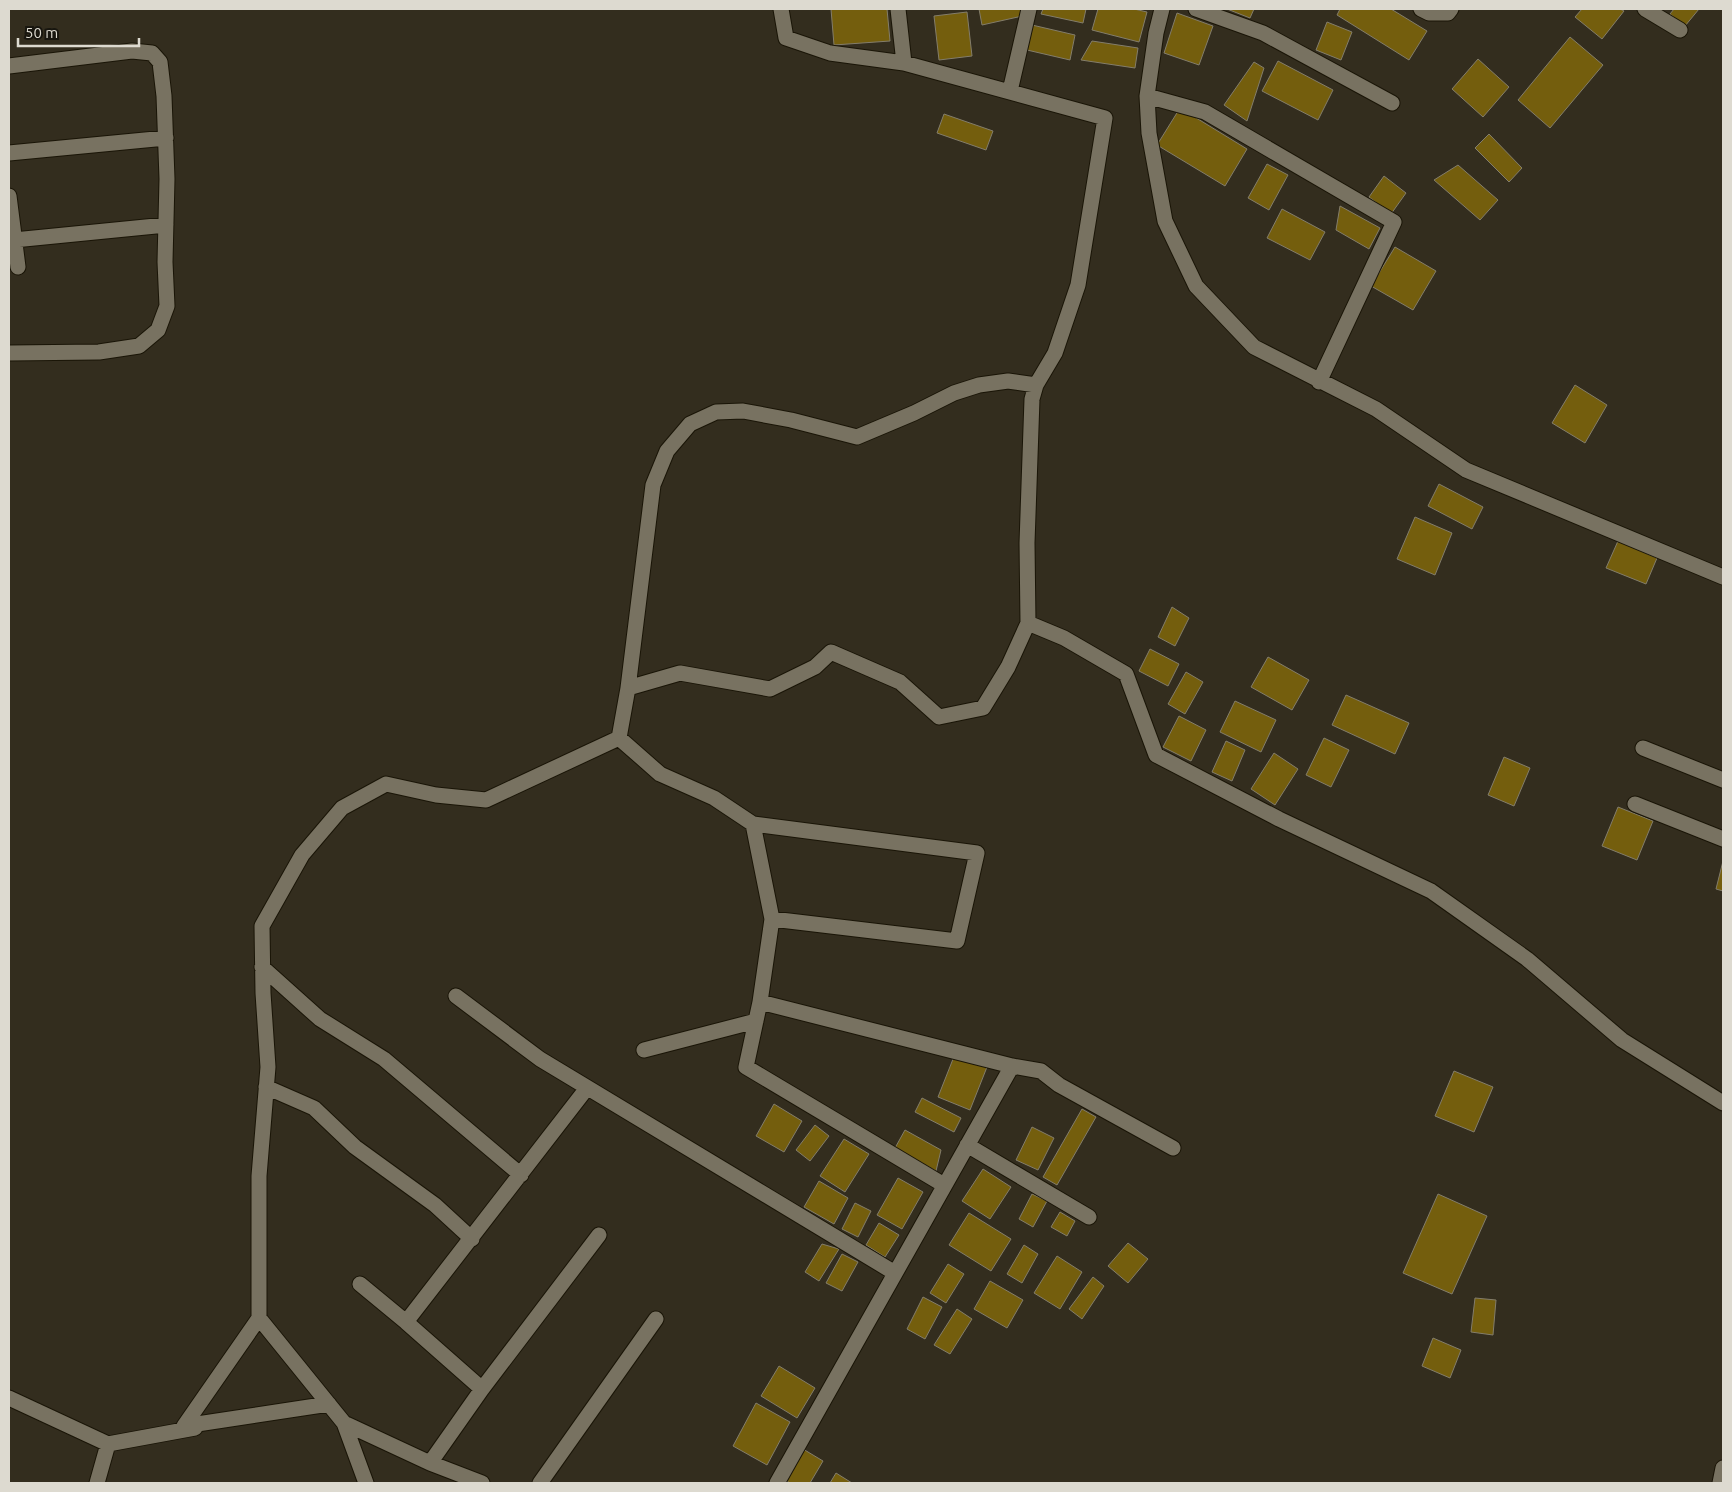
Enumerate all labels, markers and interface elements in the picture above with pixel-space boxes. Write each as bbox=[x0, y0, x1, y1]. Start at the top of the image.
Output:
scale bar bbox=[18, 15, 139, 47]
text: 50 m bbox=[25, 24, 58, 41]

